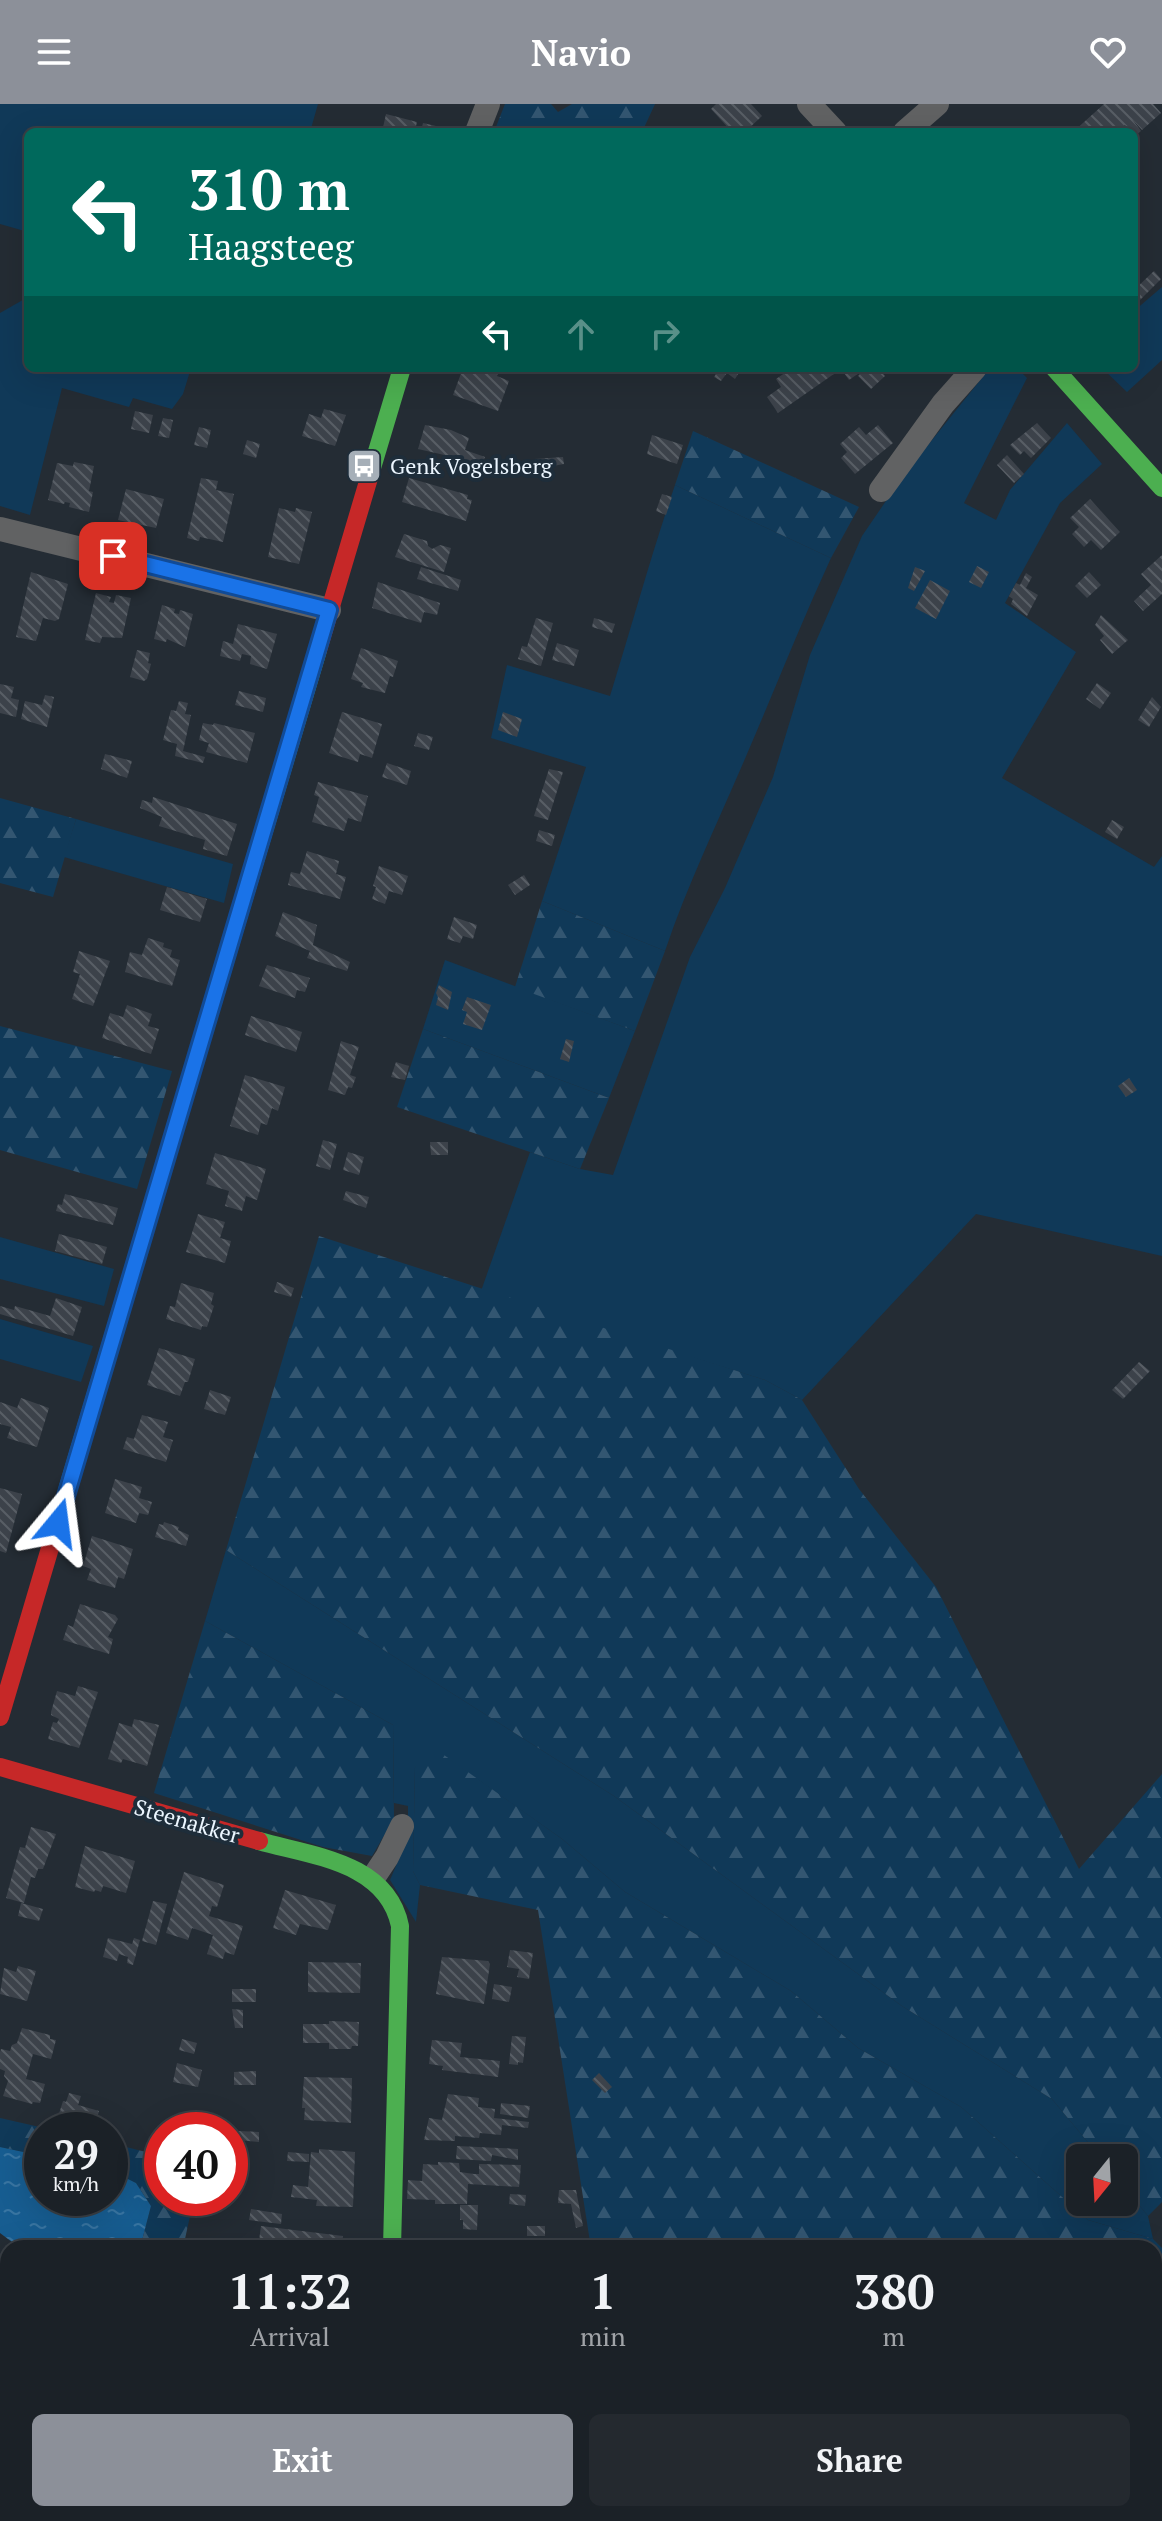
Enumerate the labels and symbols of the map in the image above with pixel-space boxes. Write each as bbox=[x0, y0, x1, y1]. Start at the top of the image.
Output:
bus stop icon: Genk Vogelsberg bbox=[345, 447, 383, 485]
place label: Genk Vogelsberg bbox=[390, 451, 553, 480]
pin bbox=[79, 522, 147, 590]
position arrow bbox=[16, 1481, 100, 1565]
street label: Steenakker bbox=[131, 1792, 244, 1850]
speed limit sign: 40 bbox=[144, 2112, 248, 2216]
north arrow bbox=[1066, 2144, 1138, 2216]

